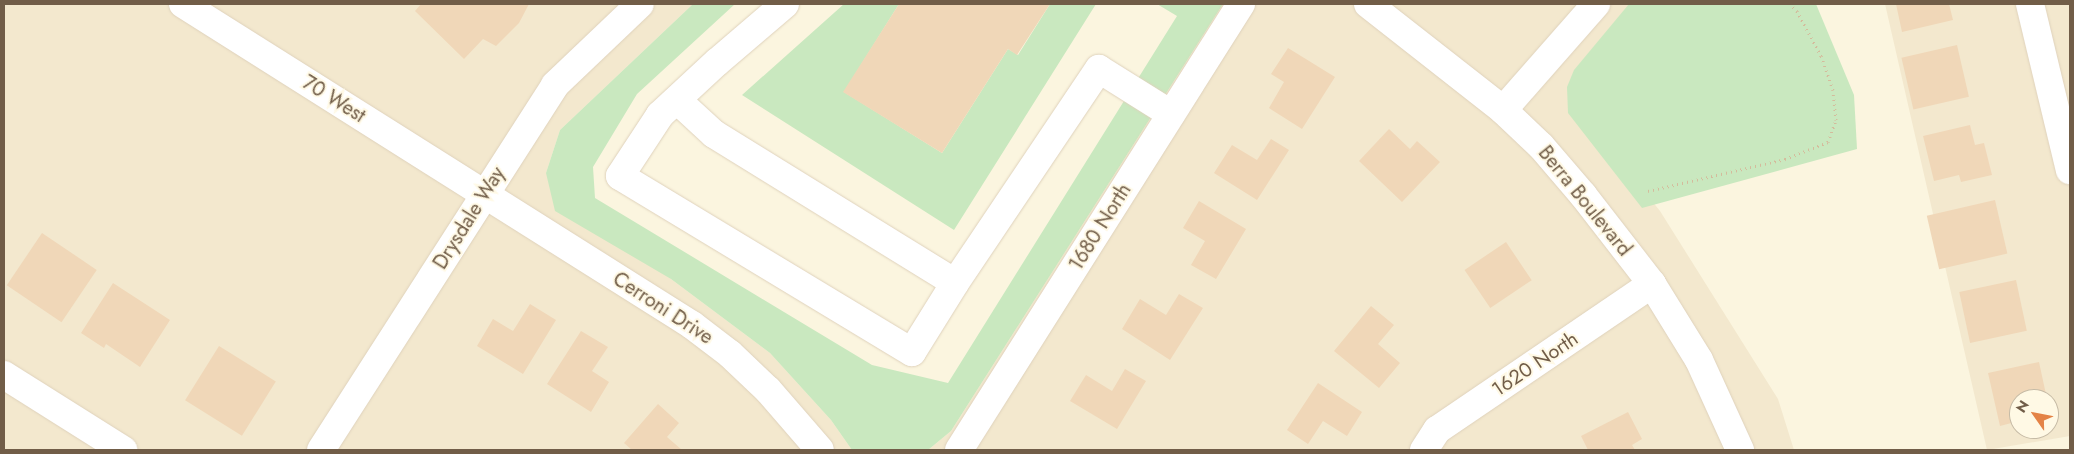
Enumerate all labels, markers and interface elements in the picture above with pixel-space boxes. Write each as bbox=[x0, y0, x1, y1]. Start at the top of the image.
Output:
street label: 70 West bbox=[298, 70, 370, 128]
street label: Berra Boulevard bbox=[1533, 141, 1637, 261]
street label: Drysdale Way bbox=[428, 162, 510, 274]
street label: 1680 North bbox=[1064, 179, 1136, 275]
street label: Cerroni Drive bbox=[608, 267, 718, 349]
street label: 1620 North bbox=[1487, 327, 1583, 401]
north arrow bbox=[2009, 389, 2059, 439]
text: N bbox=[2011, 396, 2034, 416]

